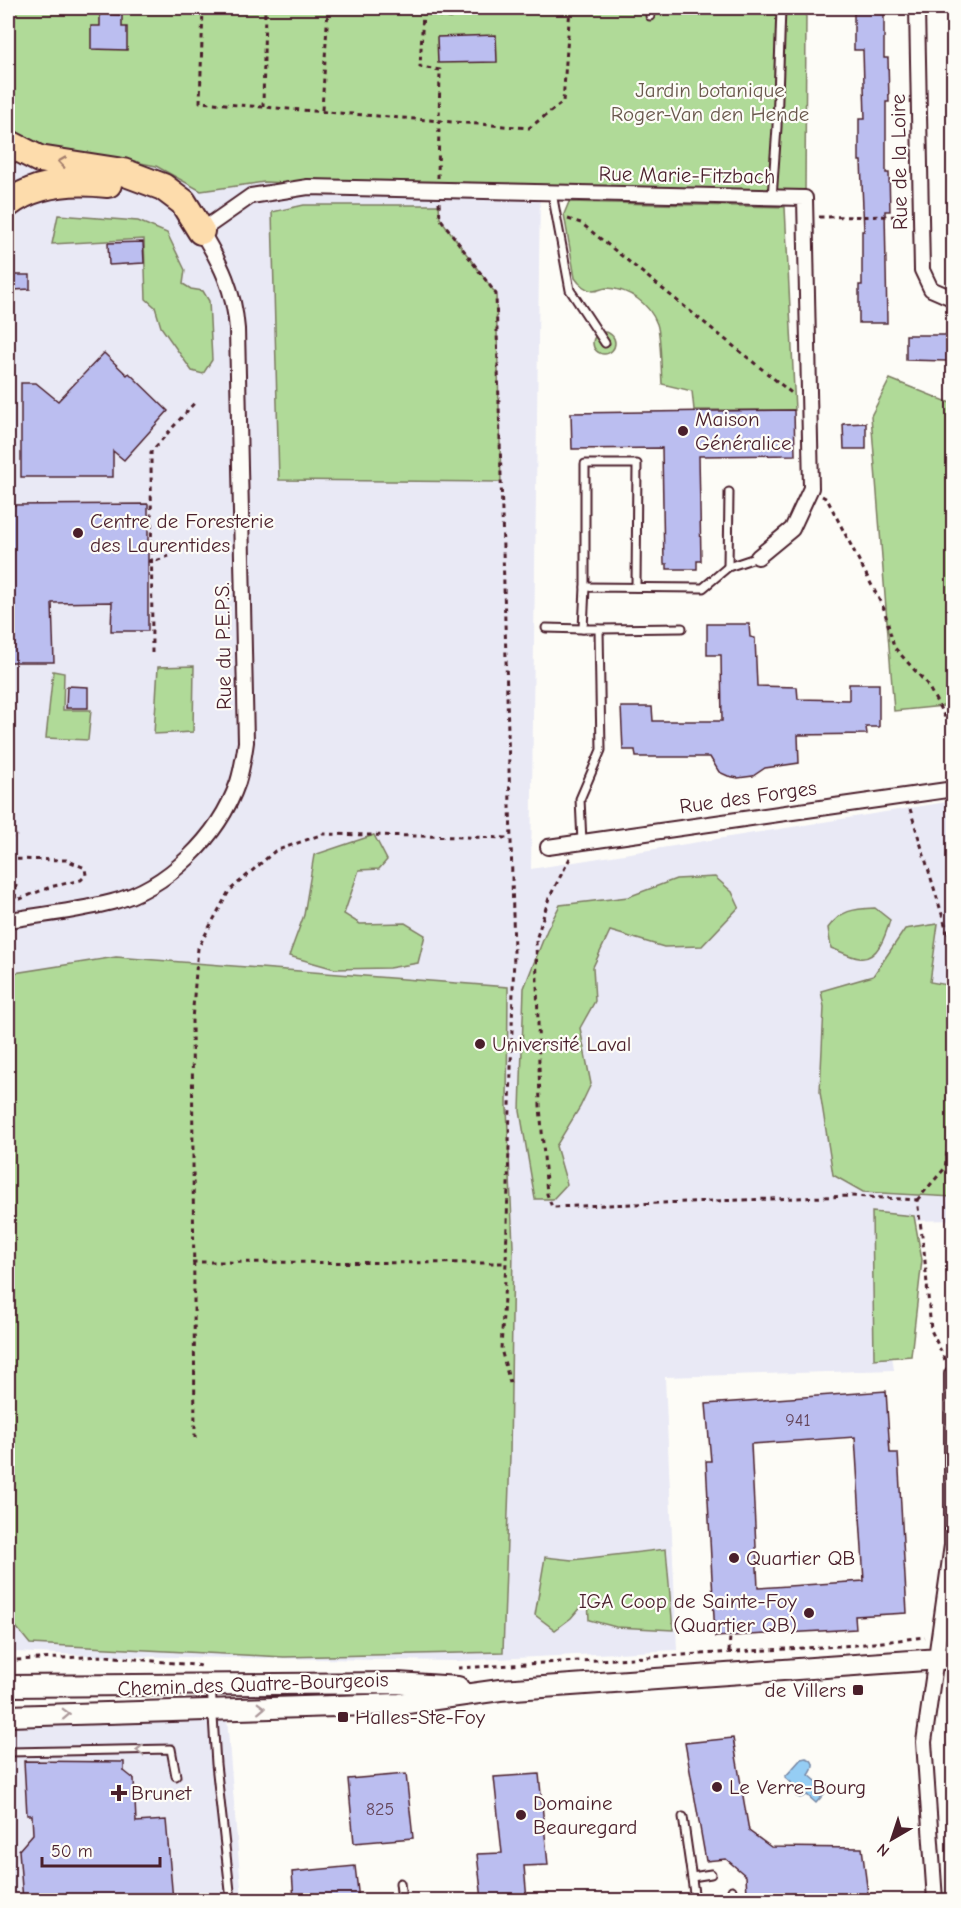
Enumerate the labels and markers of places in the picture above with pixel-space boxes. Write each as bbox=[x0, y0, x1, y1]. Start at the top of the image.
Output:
place label: Maison Généralice bbox=[695, 407, 791, 455]
marker: Maison Généralice bbox=[676, 424, 690, 438]
place label: Centre de Foresterie des Laurentides bbox=[90, 509, 274, 557]
marker: Centre de Foresterie des Laurentides bbox=[71, 526, 85, 540]
place label: Université Laval bbox=[492, 1032, 631, 1056]
marker: Université Laval bbox=[473, 1037, 487, 1051]
place label: Quartier QB bbox=[746, 1546, 855, 1570]
marker: Quartier QB bbox=[727, 1551, 741, 1565]
place label: IGA Coop de Sainte-Foy (Quartier QB) bbox=[579, 1589, 798, 1637]
marker: IGA Coop de Sainte-Foy (Quartier QB) bbox=[802, 1606, 816, 1620]
place label: de Villers bbox=[765, 1678, 846, 1702]
marker: de Villers bbox=[851, 1683, 865, 1697]
place label: Halles-Ste-Foy bbox=[355, 1705, 486, 1729]
marker: Halles-Ste-Foy bbox=[336, 1710, 350, 1724]
place label: Le Verre-Bourg bbox=[729, 1775, 866, 1799]
marker: Le Verre-Bourg bbox=[710, 1780, 724, 1794]
place label: Brunet bbox=[131, 1781, 192, 1805]
marker: Brunet bbox=[112, 1786, 126, 1800]
place label: Domaine Beauregard bbox=[533, 1791, 637, 1839]
marker: Domaine Beauregard bbox=[514, 1808, 528, 1822]

